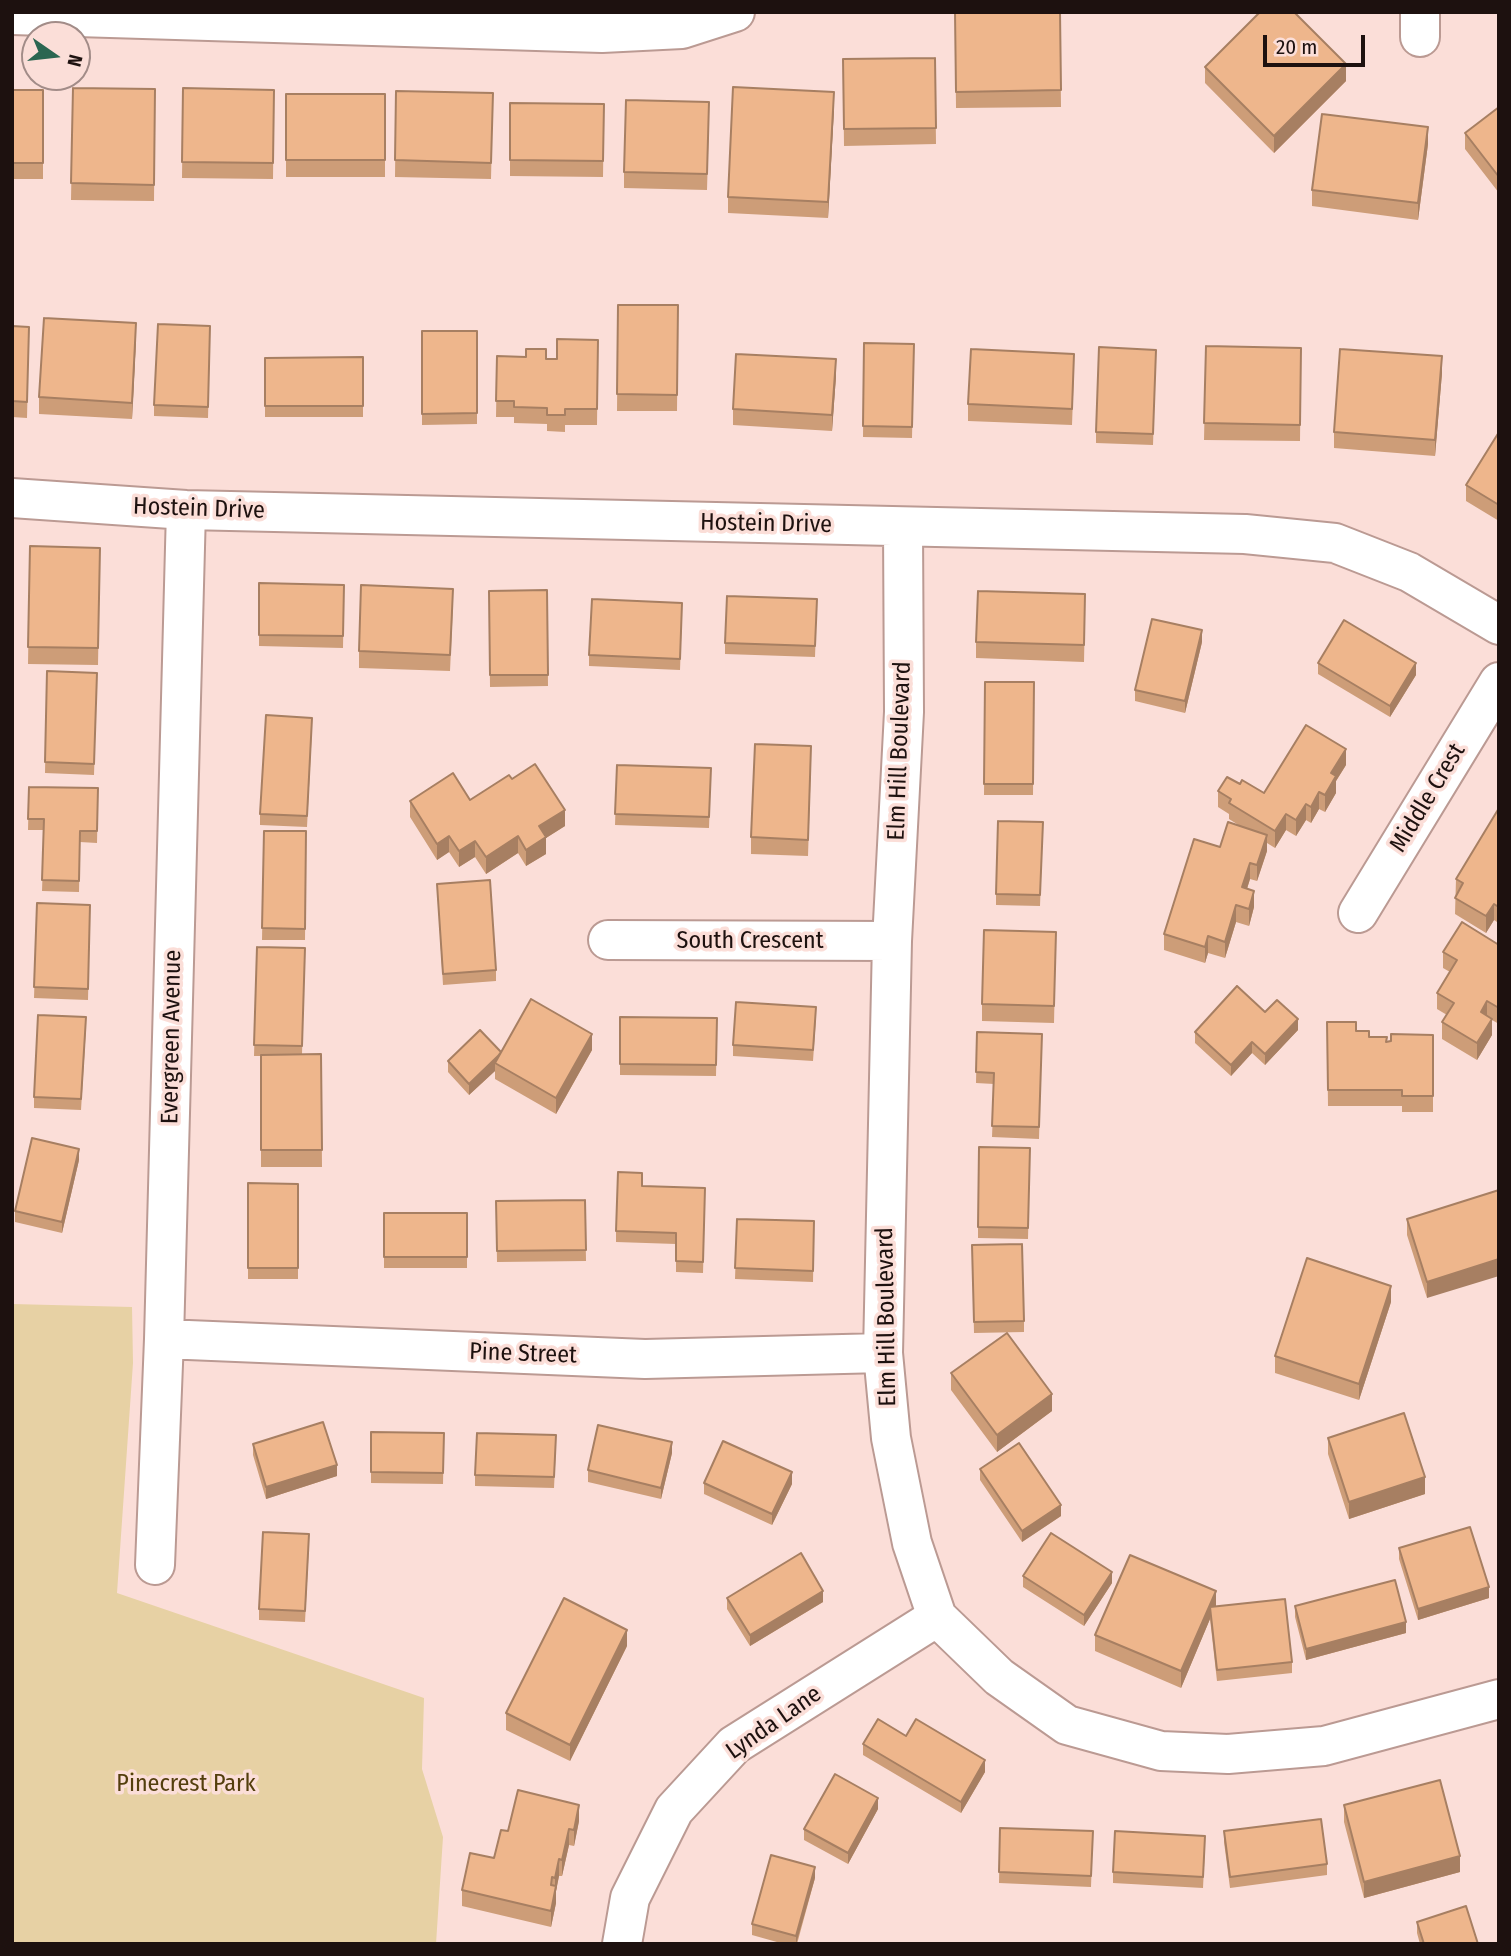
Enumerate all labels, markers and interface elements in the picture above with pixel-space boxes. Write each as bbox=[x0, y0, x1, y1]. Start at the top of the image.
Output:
north arrow bbox=[21, 21, 91, 91]
scale bar bbox=[1266, 21, 1368, 65]
text: 20 m bbox=[1276, 34, 1317, 60]
text: N bbox=[62, 52, 87, 69]
street label: Hostein Drive bbox=[133, 492, 265, 526]
street label: Hostein Drive bbox=[700, 508, 832, 540]
street label: Elm Hill Boulevard bbox=[882, 661, 918, 841]
street label: Middle Crest bbox=[1384, 738, 1472, 858]
street label: South Crescent bbox=[676, 927, 824, 955]
street label: Evergreen Avenue bbox=[156, 950, 188, 1124]
street label: Elm Hill Boulevard bbox=[871, 1227, 903, 1407]
street label: Pine Street bbox=[469, 1338, 577, 1370]
street label: Lynda Lane bbox=[721, 1680, 827, 1766]
park label: Pinecrest Park bbox=[116, 1770, 256, 1798]

